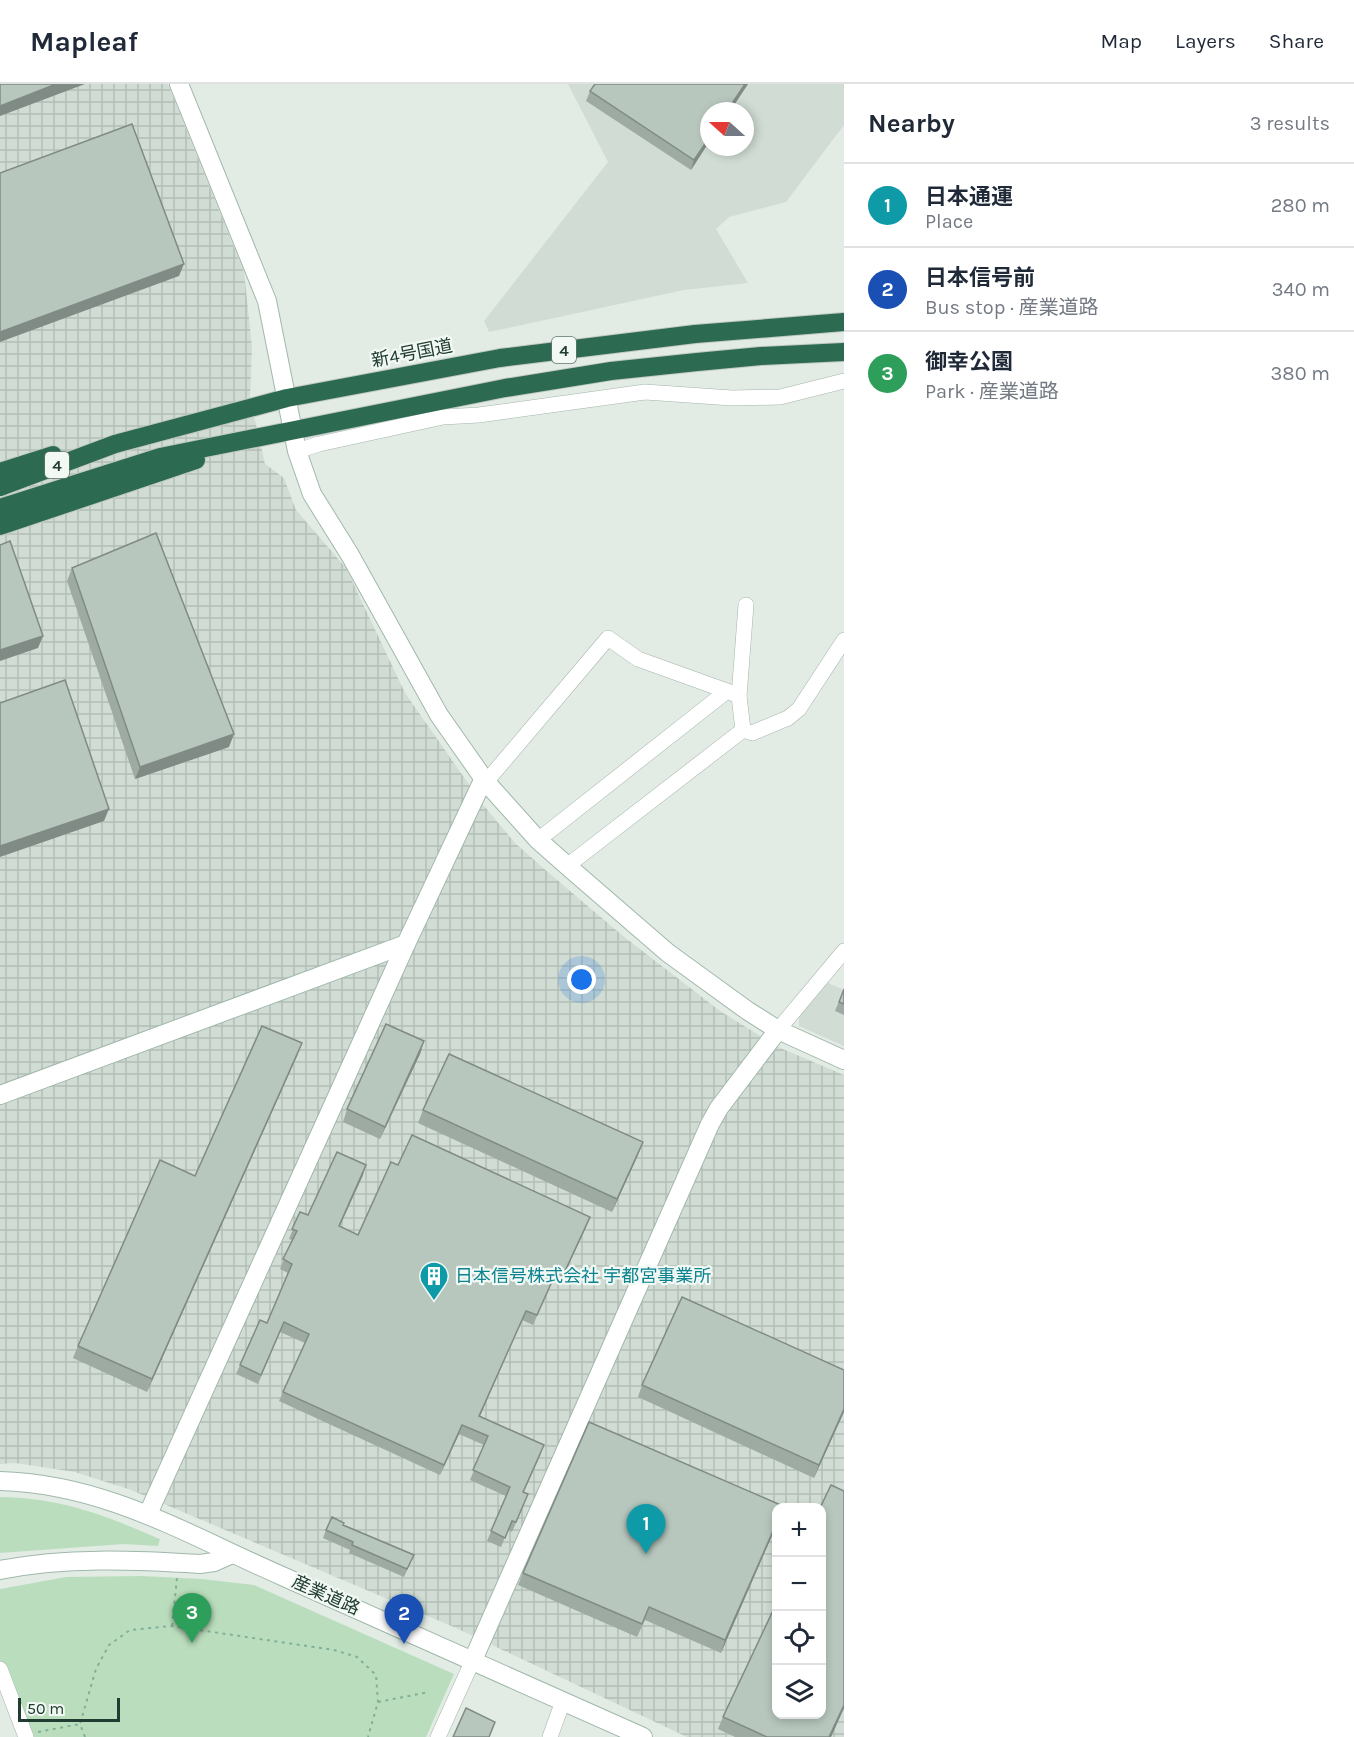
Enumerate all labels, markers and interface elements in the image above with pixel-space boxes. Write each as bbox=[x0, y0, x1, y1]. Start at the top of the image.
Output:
text: Mapleaf bbox=[30, 25, 138, 58]
text: Map bbox=[1100, 29, 1142, 53]
text: Layers bbox=[1175, 29, 1236, 53]
text: Share bbox=[1269, 29, 1324, 53]
north arrow bbox=[700, 102, 754, 156]
text: Nearby bbox=[868, 108, 955, 139]
text: 3 results bbox=[1250, 112, 1330, 135]
text: 日本通運 bbox=[925, 184, 1013, 210]
text: 1 bbox=[884, 194, 891, 217]
text: 280 m bbox=[1271, 194, 1330, 217]
text: Place bbox=[925, 210, 973, 233]
text: 日本信号前 bbox=[925, 265, 1035, 291]
text: 2 bbox=[881, 278, 894, 301]
text: 340 m bbox=[1272, 278, 1330, 301]
text: Bus stop · 産業道路 bbox=[925, 296, 1099, 319]
street label: 新4号国道 bbox=[370, 334, 454, 372]
road number: 4 bbox=[552, 337, 576, 363]
text: 御幸公園 bbox=[925, 349, 1013, 375]
text: 3 bbox=[881, 362, 894, 385]
text: 380 m bbox=[1271, 362, 1330, 385]
text: Park · 産業道路 bbox=[925, 380, 1059, 403]
road number: 4 bbox=[45, 452, 69, 478]
your location bbox=[567, 965, 596, 994]
building icon: 日本信号株式会社 宇都宮事業所 bbox=[418, 1260, 450, 1302]
place label: 日本信号株式会社 宇都宮事業所 bbox=[455, 1265, 711, 1287]
map controls bbox=[772, 1503, 826, 1719]
button: + bbox=[772, 1503, 826, 1557]
pin: 1 bbox=[626, 1504, 666, 1554]
button: − bbox=[772, 1557, 826, 1611]
street label: 産業道路 bbox=[289, 1570, 363, 1620]
pin: 3 bbox=[172, 1594, 212, 1643]
pin: 2 bbox=[384, 1594, 424, 1644]
button: locate bbox=[772, 1611, 826, 1665]
button: layers bbox=[772, 1665, 826, 1719]
scale bar bbox=[18, 1695, 120, 1722]
text: 50 m bbox=[27, 1699, 64, 1718]

